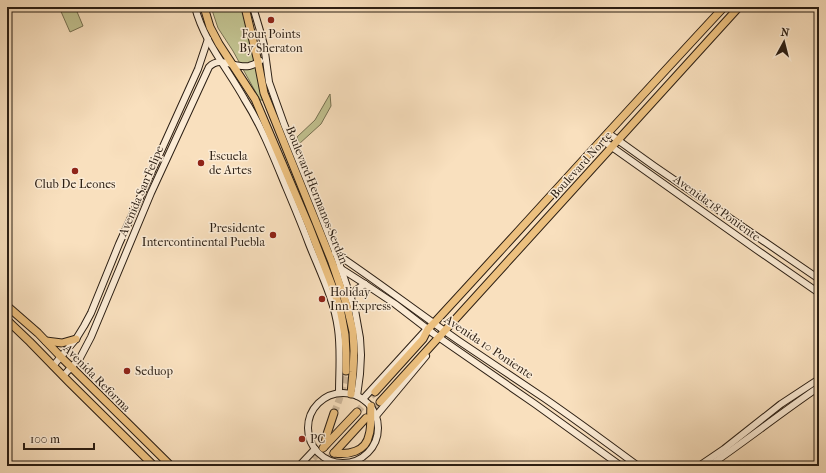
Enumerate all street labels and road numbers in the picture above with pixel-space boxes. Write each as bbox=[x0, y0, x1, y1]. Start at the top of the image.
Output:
street label: Boulevard Hermanos Serdán bbox=[283, 124, 351, 266]
street label: Boulevard Norte bbox=[547, 129, 615, 201]
street label: Avenida San Felipe bbox=[115, 143, 166, 239]
street label: Avenida 18 Poniente bbox=[670, 171, 763, 244]
street label: Avenida 10 Poniente bbox=[441, 312, 536, 382]
street label: Avenida Reforma bbox=[60, 341, 134, 415]

